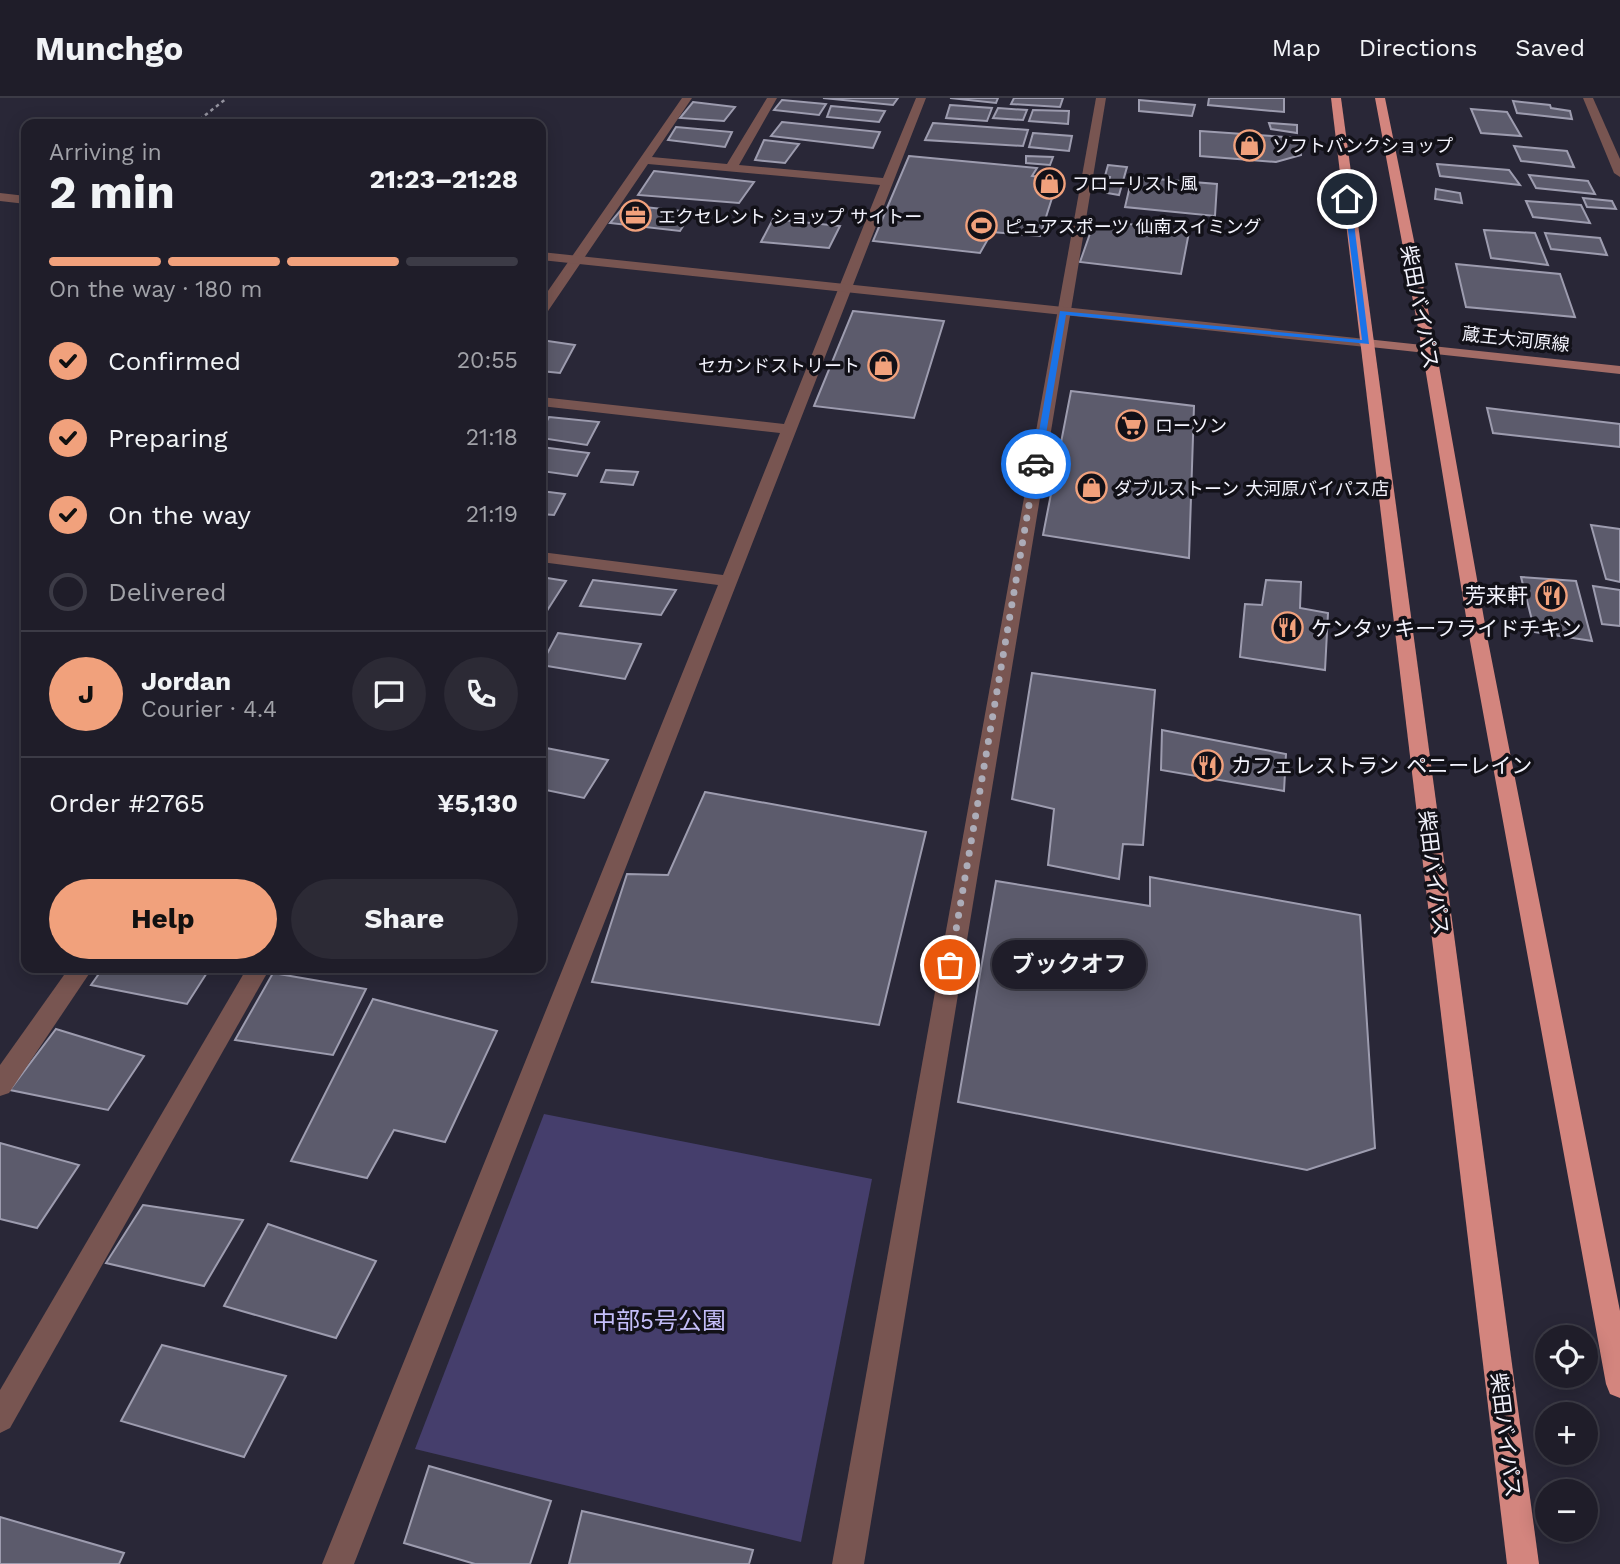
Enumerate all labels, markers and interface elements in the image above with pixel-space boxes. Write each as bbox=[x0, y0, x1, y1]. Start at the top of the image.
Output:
text: Munchgo bbox=[35, 29, 183, 68]
text: Map bbox=[1272, 34, 1321, 62]
text: Directions bbox=[1359, 34, 1477, 62]
text: Saved bbox=[1515, 34, 1585, 62]
shop icon: ソフトバンクショップ bbox=[1232, 128, 1266, 162]
place label: ソフトバンクショップ bbox=[1272, 135, 1453, 156]
text: Arriving in bbox=[49, 139, 162, 166]
text: 21:23–21:28 bbox=[369, 164, 518, 194]
text: 2 min bbox=[49, 165, 175, 219]
shop icon: フローリスト風 bbox=[1032, 166, 1066, 200]
pin bbox=[1317, 169, 1377, 229]
place label: フローリスト風 bbox=[1072, 173, 1198, 194]
icon: home bbox=[1328, 180, 1366, 218]
office icon: エクセレント ショップ サイトー bbox=[618, 199, 652, 233]
place label: エクセレント ショップ サイトー bbox=[658, 206, 922, 227]
sports icon: ピュアスポーツ 仙南スイミング bbox=[964, 209, 998, 243]
place label: ピュアスポーツ 仙南スイミング bbox=[1004, 216, 1261, 237]
street label: 柴田バイパス bbox=[1396, 243, 1444, 371]
text: On the way · 180 m bbox=[49, 276, 262, 303]
street label: 蔵王大河原線 bbox=[1461, 323, 1571, 355]
icon: check bbox=[49, 342, 87, 380]
text: Confirmed bbox=[108, 346, 241, 376]
text: 20:55 bbox=[457, 347, 518, 374]
shop icon: セカンドストリート bbox=[866, 348, 900, 382]
place label: セカンドストリート bbox=[698, 355, 860, 376]
supermarket icon: ローソン bbox=[1115, 408, 1149, 442]
place label: ローソン bbox=[1155, 415, 1227, 436]
icon: check bbox=[49, 419, 87, 457]
text: Preparing bbox=[108, 423, 228, 453]
text: 21:18 bbox=[466, 424, 518, 451]
courier bbox=[1001, 429, 1071, 499]
icon: car bbox=[1017, 445, 1055, 483]
shop icon: ダブルストーン 大河原バイパス店 bbox=[1074, 471, 1108, 505]
place label: ダブルストーン 大河原バイパス店 bbox=[1114, 478, 1389, 499]
icon: check bbox=[49, 496, 87, 534]
text: On the way bbox=[108, 500, 251, 530]
text: 21:19 bbox=[466, 501, 518, 528]
text: Delivered bbox=[108, 577, 227, 607]
restaurant icon: 芳来軒 bbox=[1534, 578, 1568, 612]
place label: 芳来軒 bbox=[1465, 583, 1528, 608]
restaurant icon: ケンタッキーフライドチキン bbox=[1271, 611, 1305, 645]
place label: ケンタッキーフライドチキン bbox=[1311, 616, 1581, 641]
button: chat bbox=[352, 657, 426, 731]
button: phone bbox=[444, 657, 518, 731]
text: Jordan bbox=[141, 666, 231, 696]
text: J bbox=[78, 679, 94, 709]
text: Courier · 4.4 bbox=[141, 696, 277, 723]
restaurant icon: カフェレストラン ペニーレイン bbox=[1191, 748, 1225, 782]
place label: カフェレストラン ペニーレイン bbox=[1231, 753, 1532, 778]
text: Order #2765 bbox=[49, 788, 205, 818]
text: ¥5,130 bbox=[437, 788, 518, 818]
street label: 柴田バイパス bbox=[1414, 809, 1454, 937]
button: Help bbox=[49, 879, 277, 959]
button: Share bbox=[291, 879, 518, 959]
pin bbox=[920, 935, 980, 995]
callout: ブックオフ bbox=[992, 940, 1146, 990]
icon: bag bbox=[931, 946, 969, 984]
text: ブックオフ bbox=[1012, 951, 1127, 978]
park label: 中部5号公園 bbox=[592, 1307, 726, 1335]
map controls bbox=[1535, 1325, 1598, 1542]
button: locate bbox=[1535, 1325, 1598, 1388]
street label: 柴田バイパス bbox=[1486, 1371, 1526, 1499]
button: + bbox=[1535, 1402, 1598, 1465]
button: − bbox=[1535, 1479, 1598, 1542]

